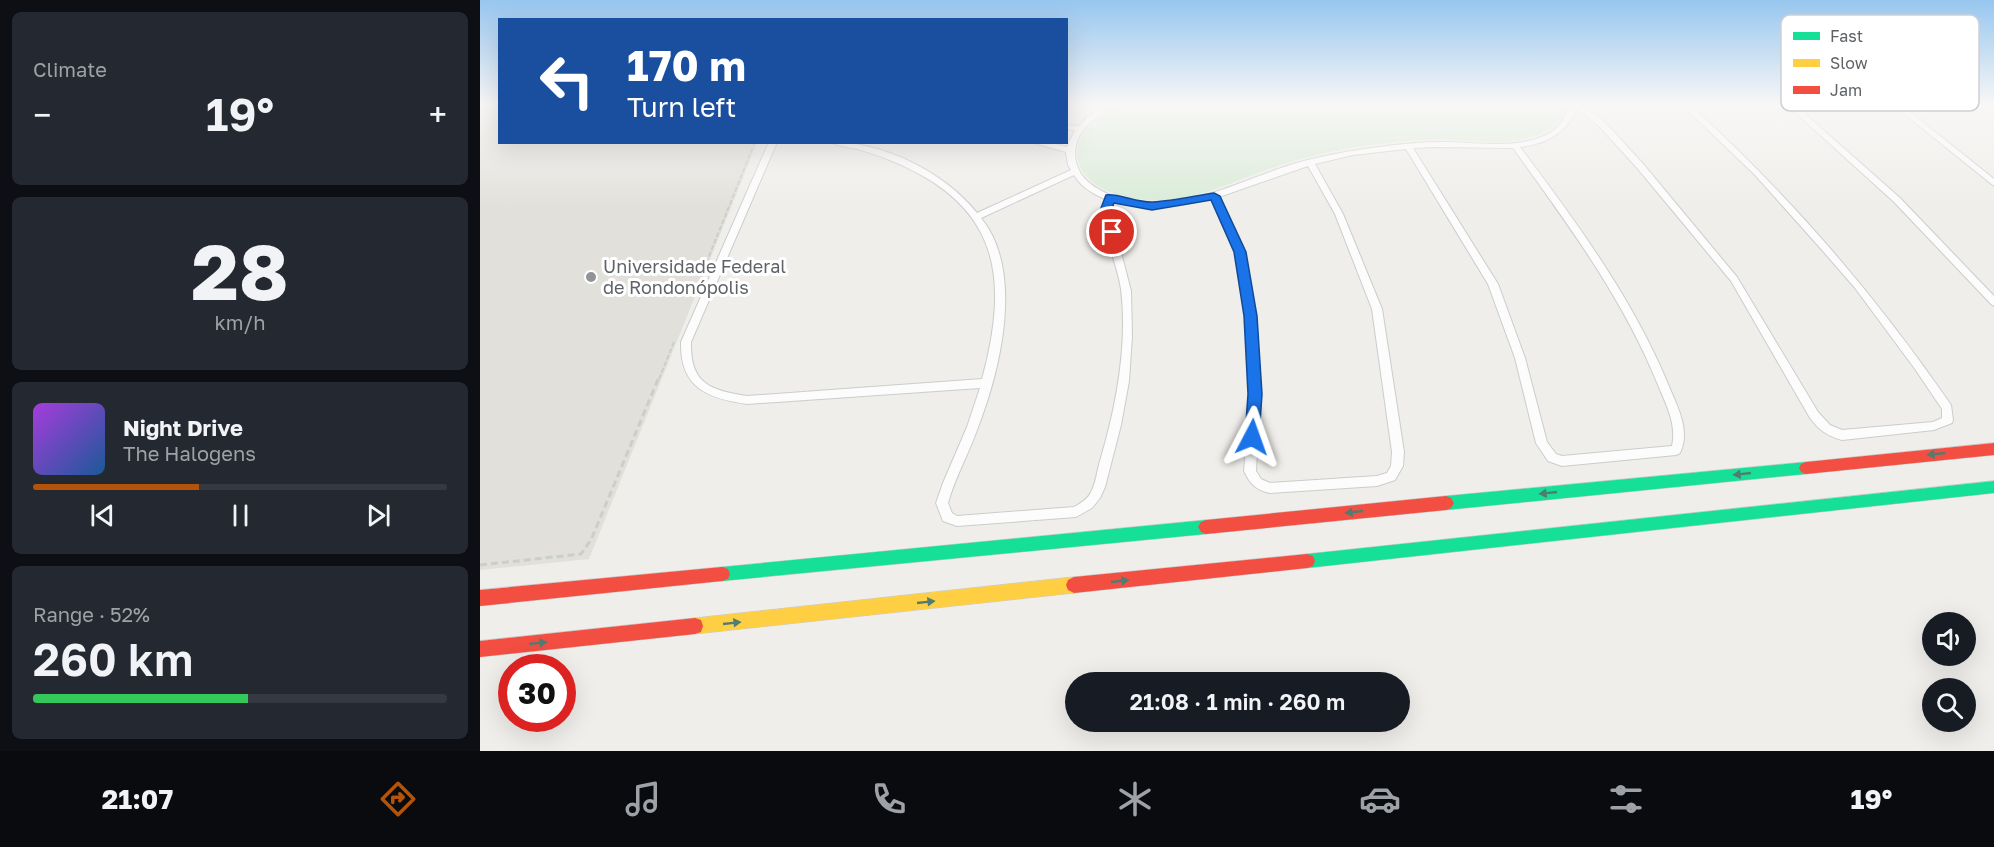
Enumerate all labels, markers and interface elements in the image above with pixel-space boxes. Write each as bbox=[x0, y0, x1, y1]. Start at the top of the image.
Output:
legend bbox=[1781, 15, 1979, 111]
text: Fast bbox=[1830, 26, 1863, 46]
text: 170 m bbox=[627, 40, 746, 90]
icon: left bbox=[528, 42, 606, 120]
text: Slow bbox=[1830, 53, 1868, 73]
text: Climate bbox=[33, 57, 107, 81]
text: Jam bbox=[1830, 80, 1862, 100]
text: 19° bbox=[206, 87, 274, 141]
text: Turn left bbox=[627, 91, 736, 123]
text: − bbox=[33, 95, 51, 134]
text: + bbox=[429, 95, 447, 134]
pin bbox=[1086, 206, 1137, 257]
icon: arrive bbox=[1095, 215, 1128, 248]
text: 28 bbox=[191, 224, 289, 317]
place label: Universidade Federal de Rondonópolis bbox=[603, 255, 786, 298]
marker: Universidade Federal de Rondonópolis bbox=[584, 270, 598, 284]
text: km/h bbox=[215, 310, 265, 334]
position arrow bbox=[1220, 405, 1284, 469]
text: Night Drive bbox=[123, 414, 243, 441]
text: The Halogens bbox=[123, 441, 256, 465]
one-way arrow bbox=[1926, 449, 1945, 459]
one-way arrow bbox=[1732, 469, 1751, 479]
one-way arrow bbox=[1538, 488, 1557, 498]
icon: previous bbox=[86, 499, 119, 532]
icon: pause bbox=[224, 499, 257, 532]
icon: next bbox=[362, 499, 395, 532]
one-way arrow bbox=[1344, 507, 1363, 517]
one-way arrow bbox=[1110, 576, 1129, 586]
one-way arrow bbox=[917, 597, 936, 607]
text: Range · 52% bbox=[33, 602, 150, 626]
map controls bbox=[1922, 612, 1976, 732]
button: sound bbox=[1922, 612, 1976, 666]
one-way arrow bbox=[723, 618, 742, 628]
text: 260 km bbox=[33, 632, 193, 686]
one-way arrow bbox=[529, 638, 548, 648]
speed limit sign: 30 bbox=[498, 654, 576, 732]
button: search bbox=[1922, 678, 1976, 732]
text: 21:08 · 1 min · 260 m bbox=[1130, 688, 1345, 715]
icon: directions bbox=[377, 778, 419, 820]
icon: music bbox=[622, 778, 664, 820]
icon: phone bbox=[868, 778, 910, 820]
icon: climate bbox=[1114, 778, 1156, 820]
icon: car bbox=[1359, 778, 1401, 820]
icon: filters bbox=[1605, 778, 1647, 820]
text: 21:07 bbox=[102, 783, 173, 815]
text: 19° bbox=[1851, 783, 1892, 815]

